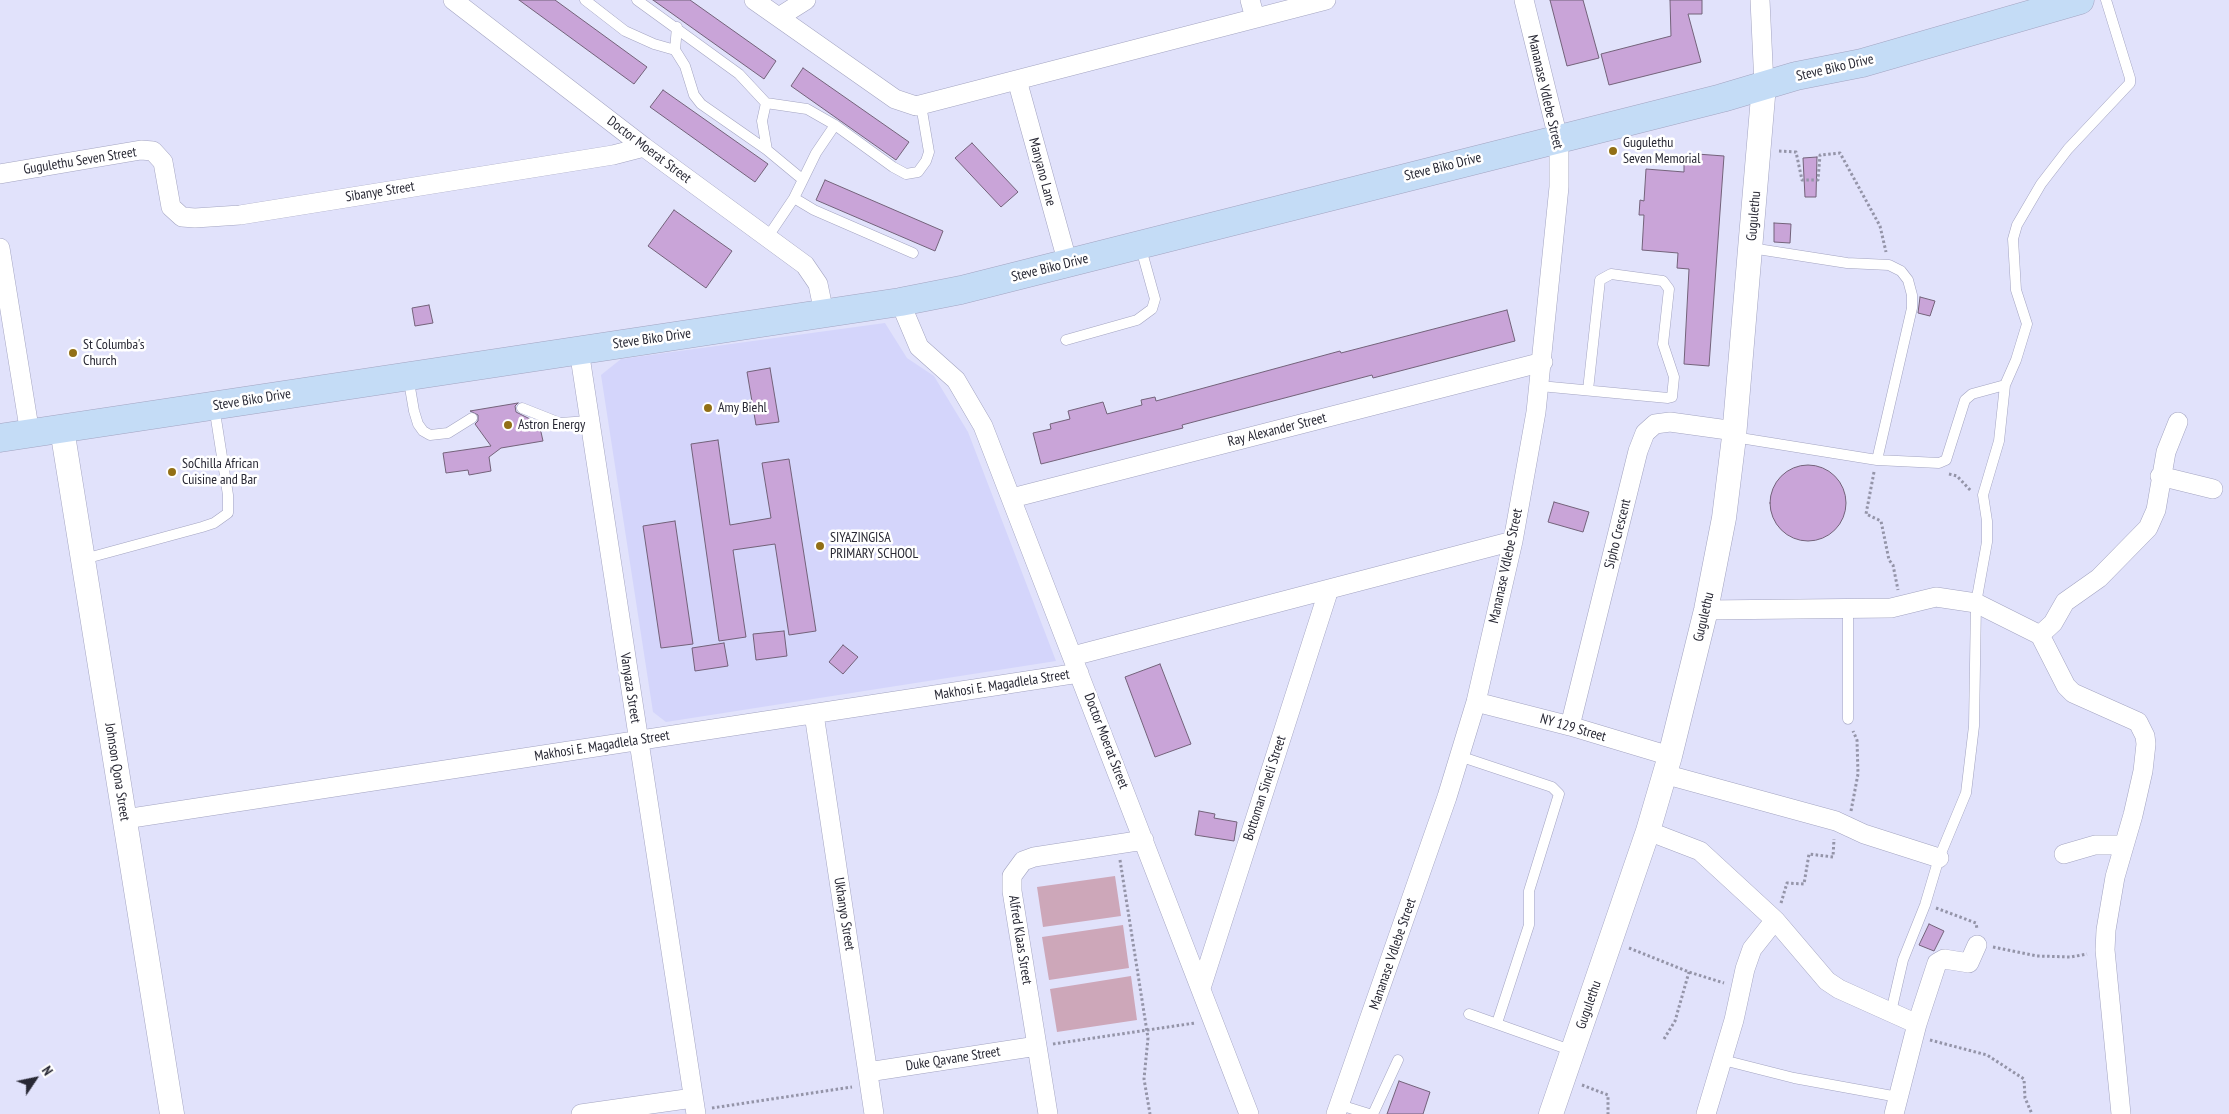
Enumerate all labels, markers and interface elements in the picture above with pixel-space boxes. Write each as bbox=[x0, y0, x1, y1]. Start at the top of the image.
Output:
street label: Mananase Vdlebe Street bbox=[1524, 33, 1566, 151]
street label: Steve Biko Drive bbox=[1795, 51, 1875, 85]
street label: Doctor Moerat Street bbox=[604, 113, 694, 187]
place label: Gugulethu Seven Memorial bbox=[1623, 135, 1700, 168]
street label: Manyano Lane bbox=[1025, 136, 1059, 208]
street label: Gugulethu Seven Street bbox=[22, 144, 138, 178]
marker: Gugulethu Seven Memorial bbox=[1607, 145, 1619, 157]
street label: Steve Biko Drive bbox=[1403, 149, 1483, 185]
street label: Sibanye Street bbox=[344, 178, 416, 206]
street label: Gugulethu bbox=[1743, 190, 1765, 242]
street label: Steve Biko Drive bbox=[1010, 250, 1090, 286]
street label: Steve Biko Drive bbox=[612, 325, 692, 353]
place label: St Columba's Church bbox=[83, 337, 144, 370]
marker: St Columba's Church bbox=[67, 347, 79, 359]
street label: Steve Biko Drive bbox=[212, 386, 292, 414]
place label: Amy Biehl bbox=[718, 400, 767, 416]
marker: Amy Biehl bbox=[702, 402, 714, 414]
street label: Ray Alexander Street bbox=[1226, 410, 1328, 450]
place label: Astron Energy bbox=[518, 417, 585, 433]
marker: Astron Energy bbox=[502, 419, 514, 431]
place label: SoChilla African Cuisine and Bar bbox=[182, 456, 259, 488]
marker: SoChilla African Cuisine and Bar bbox=[166, 466, 178, 478]
street label: Sipho Crescent bbox=[1601, 497, 1635, 571]
street label: Mananase Vdlebe Street bbox=[1486, 507, 1526, 625]
place label: SIYAZINGISA PRIMARY SCHOOL bbox=[830, 530, 918, 562]
marker: SIYAZINGISA PRIMARY SCHOOL bbox=[814, 540, 826, 552]
street label: Gugulethu bbox=[1690, 591, 1718, 643]
street label: Vanyaza Street bbox=[616, 652, 644, 724]
street label: Makhosi E. Magadlela Street bbox=[933, 666, 1071, 704]
street label: Doctor Moerat Street bbox=[1080, 691, 1132, 791]
street label: NY 129 Street bbox=[1538, 711, 1608, 745]
street label: Johnson Qona Street bbox=[101, 722, 133, 822]
street label: Makhosi E. Magadlela Street bbox=[533, 727, 671, 765]
street label: Bottoman Sineli Street bbox=[1240, 733, 1290, 843]
street label: Ukhanyo Street bbox=[830, 876, 858, 952]
street label: Alfred Klaas Street bbox=[1005, 894, 1035, 986]
street label: Mananase Vdlebe Street bbox=[1366, 896, 1420, 1012]
street label: Gugulethu bbox=[1573, 979, 1605, 1031]
street label: Duke Qavane Street bbox=[904, 1043, 1002, 1075]
north arrow bbox=[10, 1054, 60, 1104]
text: N bbox=[38, 1062, 57, 1079]

